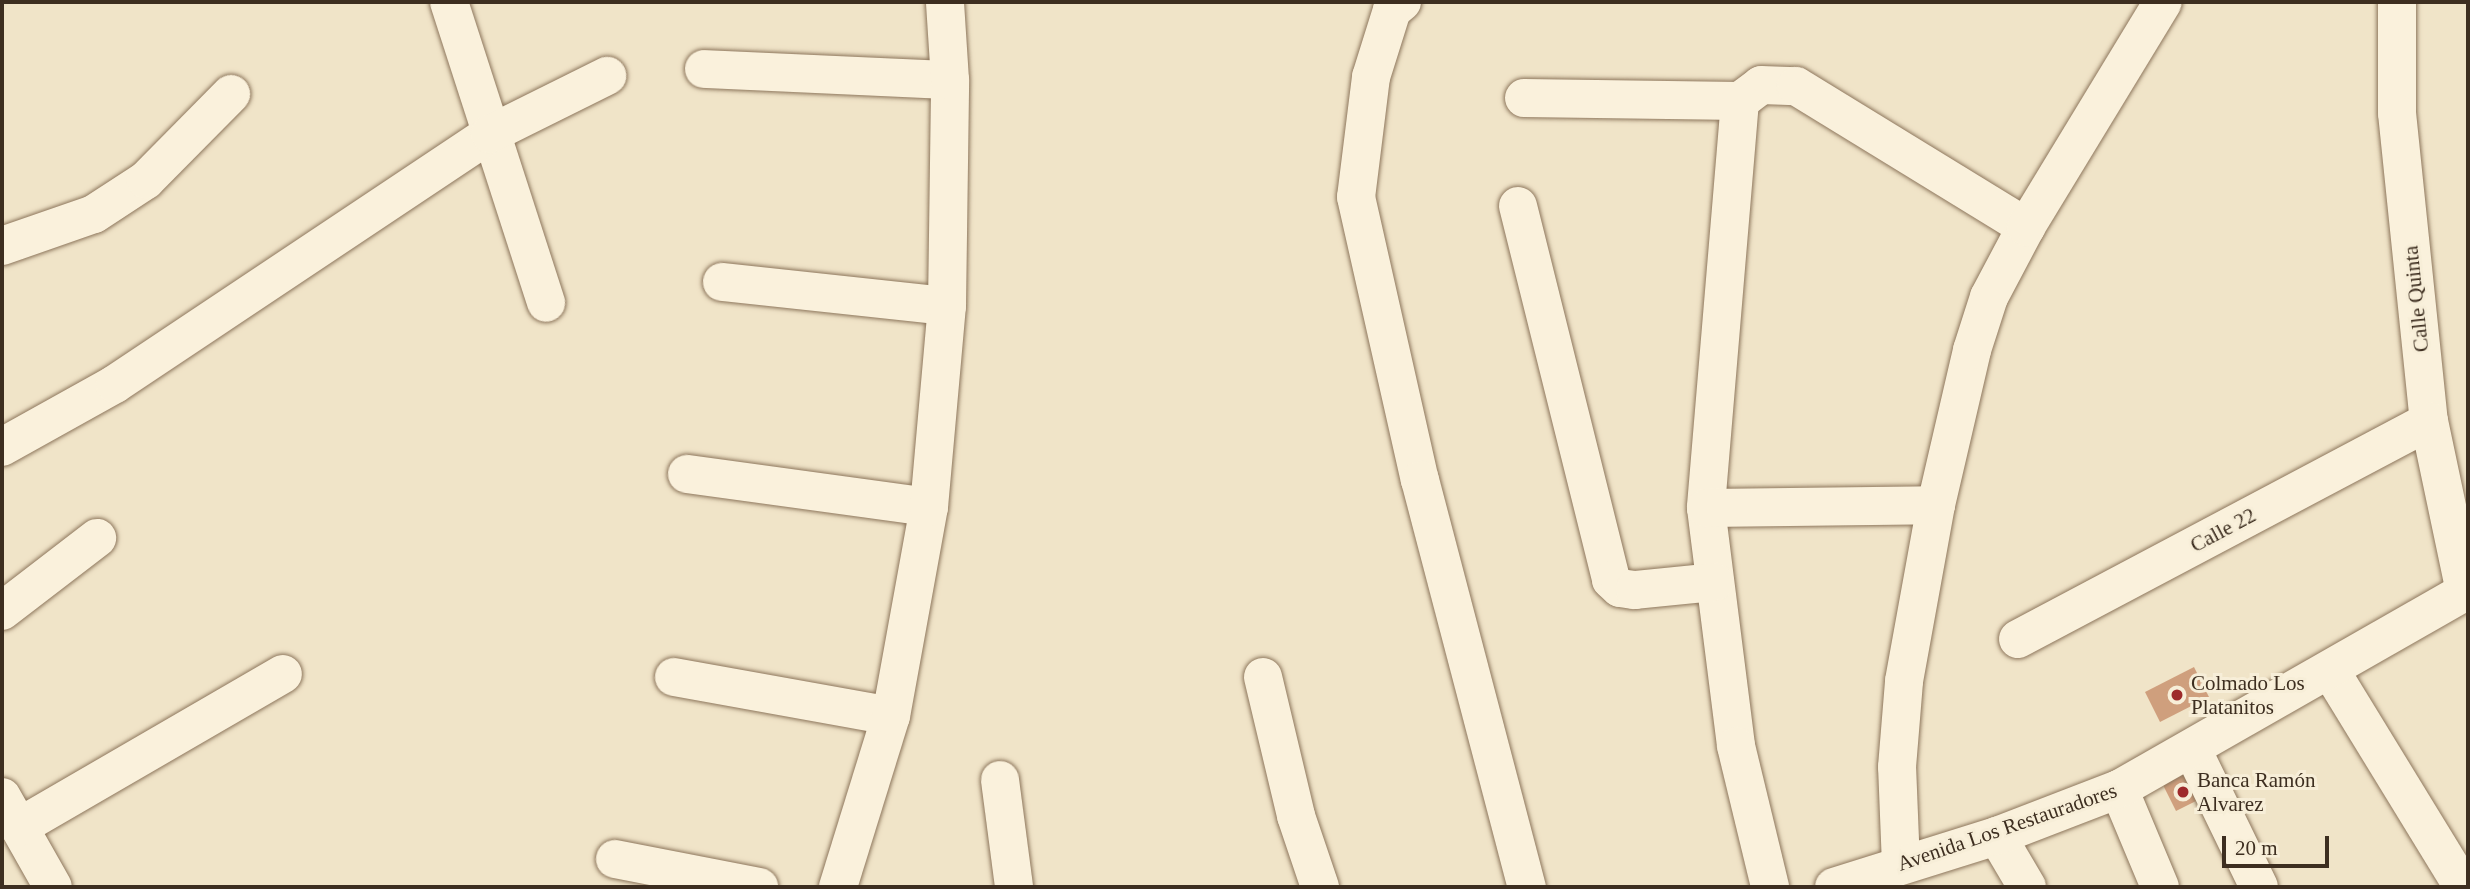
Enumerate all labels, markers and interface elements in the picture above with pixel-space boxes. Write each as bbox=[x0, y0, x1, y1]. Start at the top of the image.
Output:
street label: Calle Quinta bbox=[2398, 245, 2434, 353]
street label: Calle 22 bbox=[2186, 502, 2260, 558]
place label: Colmado Los Platanitos bbox=[2191, 670, 2305, 720]
marker: Colmado Los Platanitos bbox=[2169, 687, 2185, 703]
place label: Banca Ramón Alvarez bbox=[2197, 767, 2315, 817]
street label: Avenida Los Restauradores bbox=[1894, 778, 2120, 876]
marker: Banca Ramón Alvarez bbox=[2175, 784, 2191, 800]
scale bar bbox=[2225, 822, 2332, 866]
text: 20 m bbox=[2235, 836, 2278, 860]

